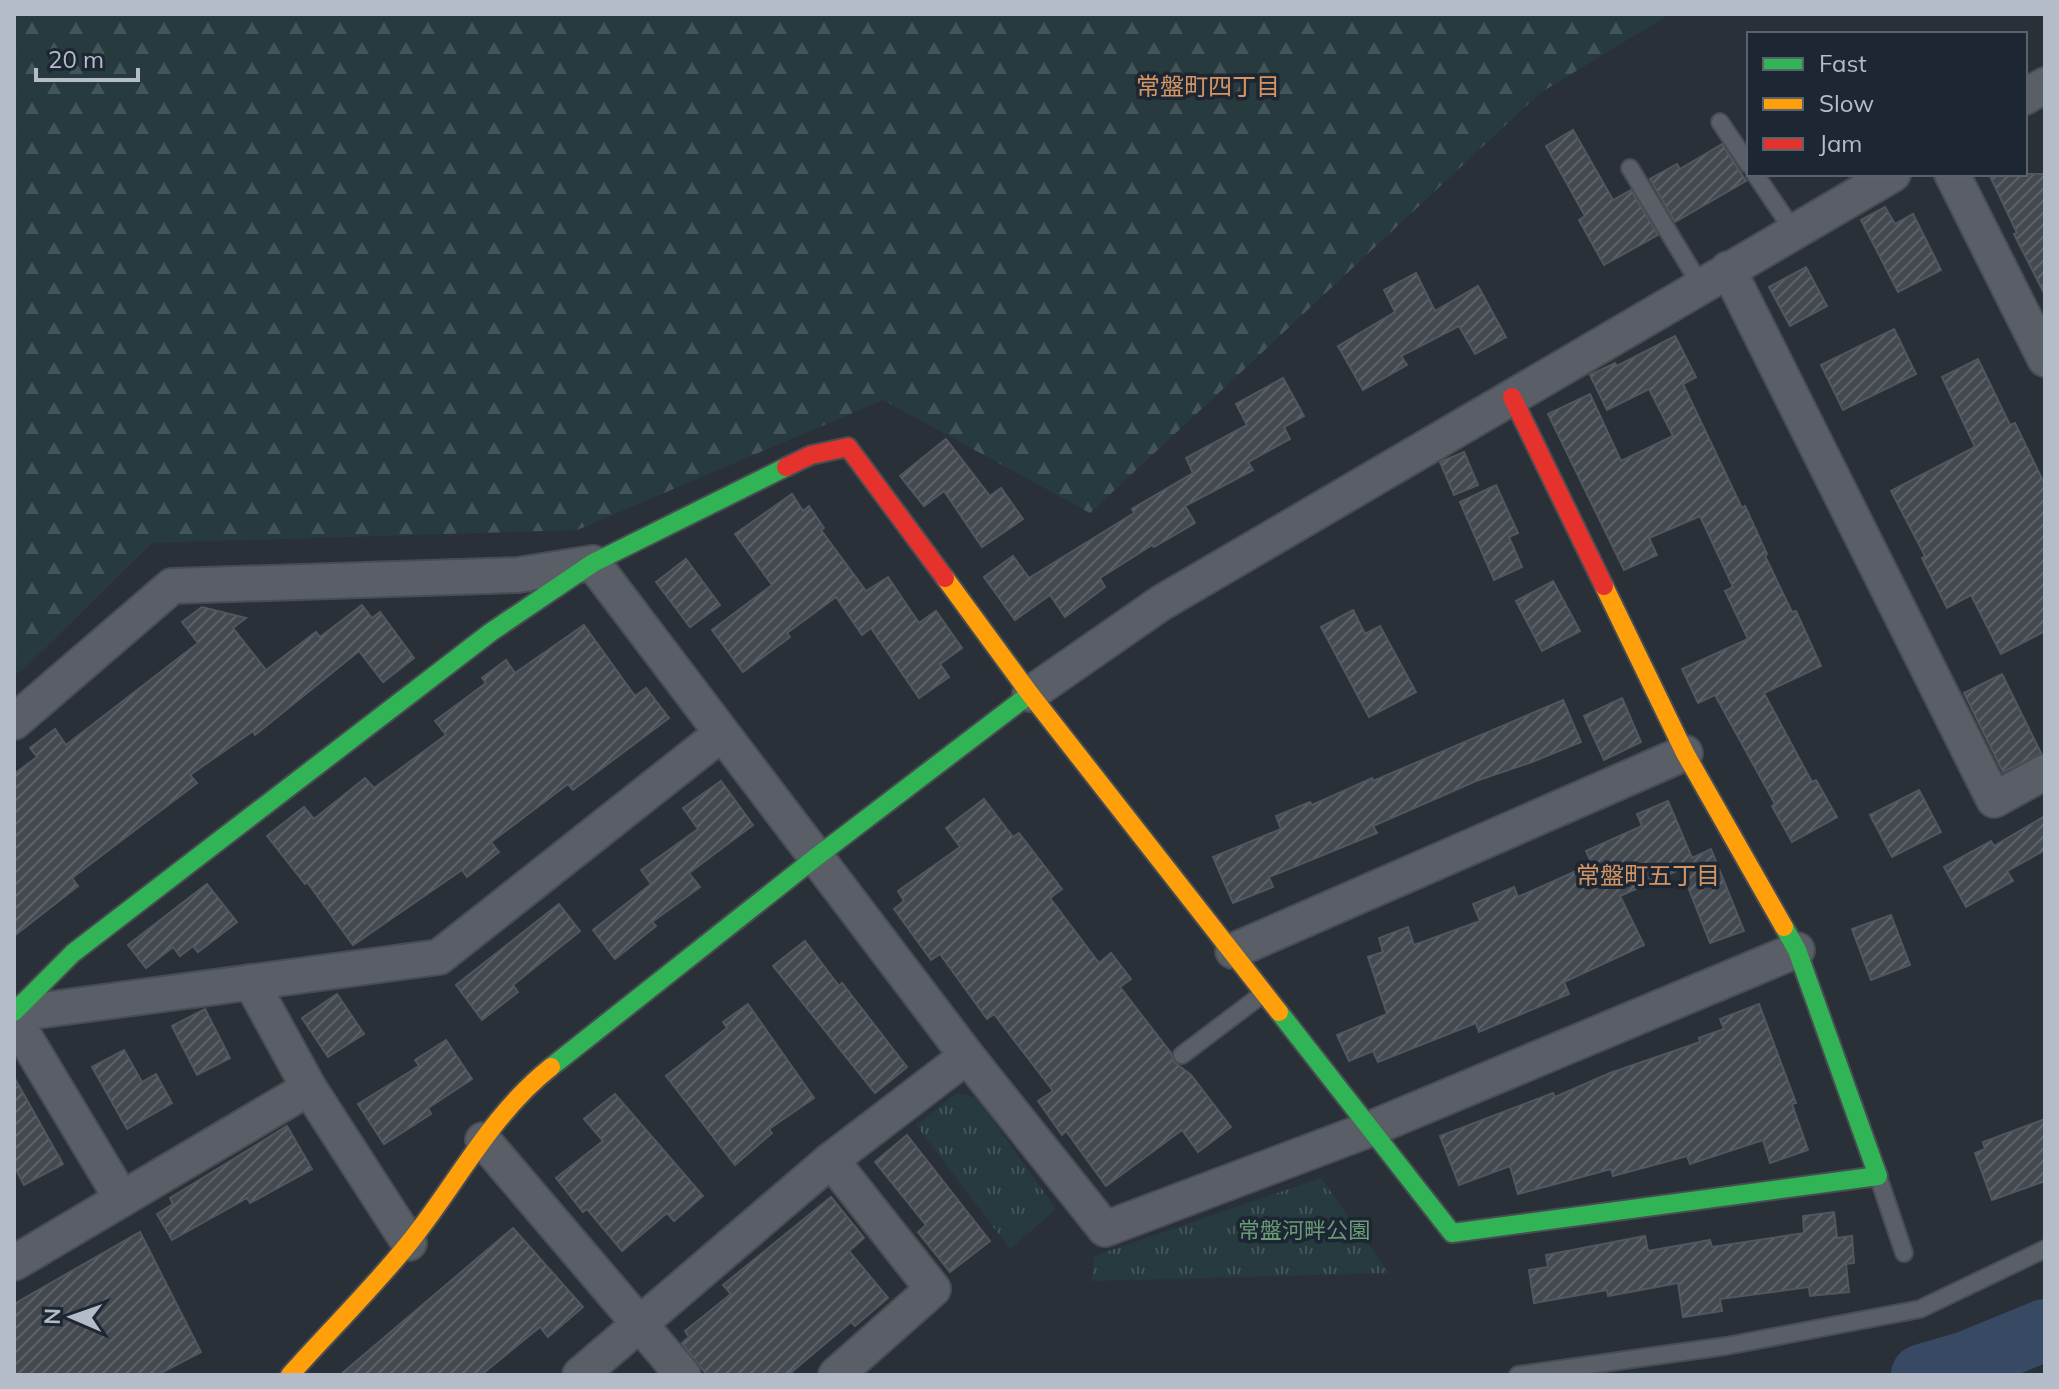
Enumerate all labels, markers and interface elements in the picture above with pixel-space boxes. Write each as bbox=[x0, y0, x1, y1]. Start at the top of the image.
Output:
scale bar bbox=[36, 32, 138, 82]
legend bbox=[1747, 32, 2027, 176]
text: 20 m bbox=[48, 44, 104, 74]
text: Fast bbox=[1819, 48, 1867, 78]
district label: 常盤町四丁目 bbox=[1136, 71, 1280, 101]
text: Slow bbox=[1819, 88, 1874, 118]
text: Jam bbox=[1819, 128, 1862, 158]
district label: 常盤町五丁目 bbox=[1576, 860, 1720, 890]
park label: 常盤河畔公園 bbox=[1238, 1216, 1370, 1244]
north arrow bbox=[32, 1277, 112, 1357]
text: N bbox=[38, 1308, 66, 1325]

